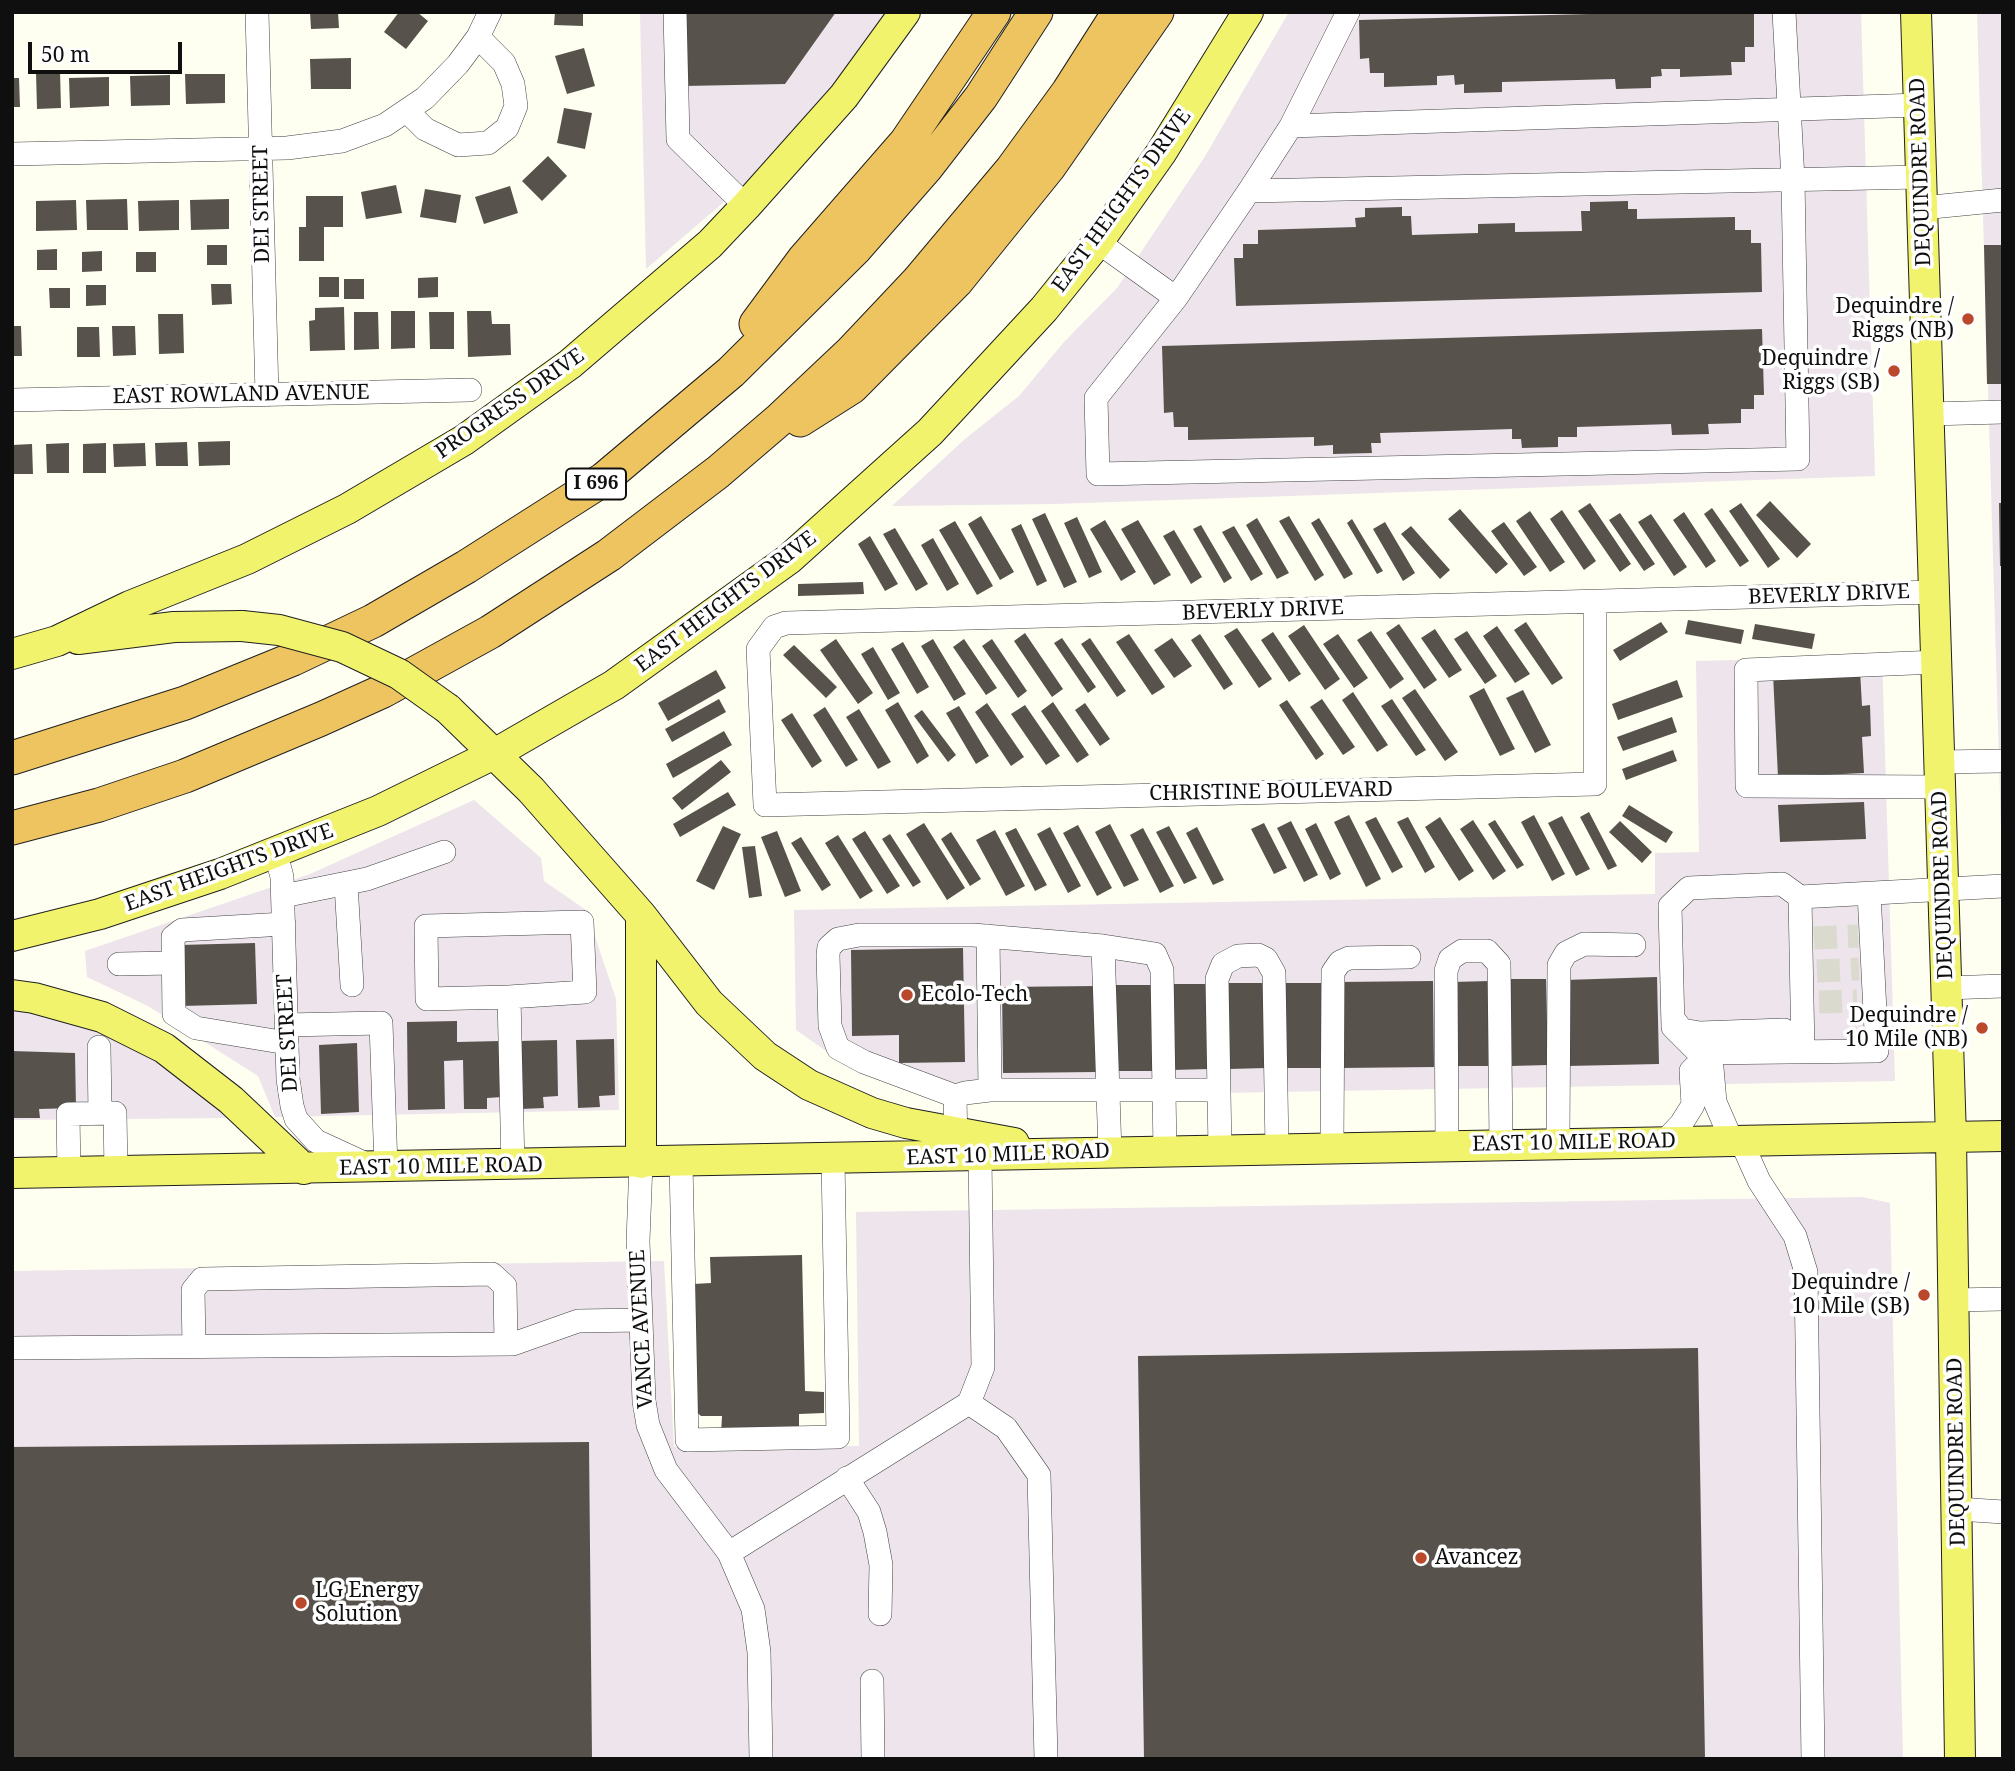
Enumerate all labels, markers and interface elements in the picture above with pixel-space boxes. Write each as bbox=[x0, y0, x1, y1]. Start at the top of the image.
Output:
scale bar bbox=[32, 28, 186, 72]
text: 50 m bbox=[41, 40, 90, 68]
street label: DEQUINDRE ROAD bbox=[1905, 77, 1937, 267]
street label: EAST HEIGHTS DRIVE bbox=[1047, 105, 1197, 297]
street label: DEI STREET bbox=[248, 145, 276, 263]
place label: Dequindre / Riggs (NB) bbox=[1835, 294, 1954, 344]
marker: Dequindre / Riggs (NB) bbox=[1960, 311, 1976, 327]
street label: PROGRESS DRIVE bbox=[431, 343, 589, 465]
place label: Dequindre / Riggs (SB) bbox=[1761, 346, 1880, 396]
marker: Dequindre / Riggs (SB) bbox=[1886, 363, 1902, 379]
street label: EAST ROWLAND AVENUE bbox=[112, 380, 370, 410]
road number: I 696 bbox=[566, 468, 626, 499]
street label: EAST HEIGHTS DRIVE bbox=[631, 526, 821, 678]
street label: BEVERLY DRIVE bbox=[1748, 580, 1910, 610]
street label: BEVERLY DRIVE bbox=[1182, 596, 1344, 626]
street label: CHRISTINE BOULEVARD bbox=[1149, 777, 1393, 807]
street label: DEQUINDRE ROAD bbox=[1927, 790, 1959, 980]
street label: EAST HEIGHTS DRIVE bbox=[121, 819, 337, 917]
street label: DEI STREET bbox=[272, 973, 304, 1093]
place label: Ecolo-Tech bbox=[921, 982, 1028, 1008]
marker: Ecolo-Tech bbox=[899, 987, 915, 1003]
place label: Dequindre / 10 Mile (NB) bbox=[1845, 1003, 1968, 1053]
marker: Dequindre / 10 Mile (NB) bbox=[1974, 1020, 1990, 1036]
street label: EAST 10 MILE ROAD bbox=[1472, 1129, 1676, 1157]
street label: EAST 10 MILE ROAD bbox=[906, 1139, 1110, 1171]
street label: EAST 10 MILE ROAD bbox=[339, 1153, 543, 1181]
street label: VANCE AVENUE bbox=[625, 1249, 659, 1409]
place label: Dequindre / 10 Mile (SB) bbox=[1791, 1270, 1910, 1320]
marker: Dequindre / 10 Mile (SB) bbox=[1916, 1287, 1932, 1303]
street label: DEQUINDRE ROAD bbox=[1943, 1357, 1971, 1547]
place label: Avancez bbox=[1435, 1545, 1518, 1571]
marker: Avancez bbox=[1413, 1550, 1429, 1566]
place label: LG Energy Solution bbox=[315, 1578, 419, 1628]
marker: LG Energy Solution bbox=[293, 1595, 309, 1611]

